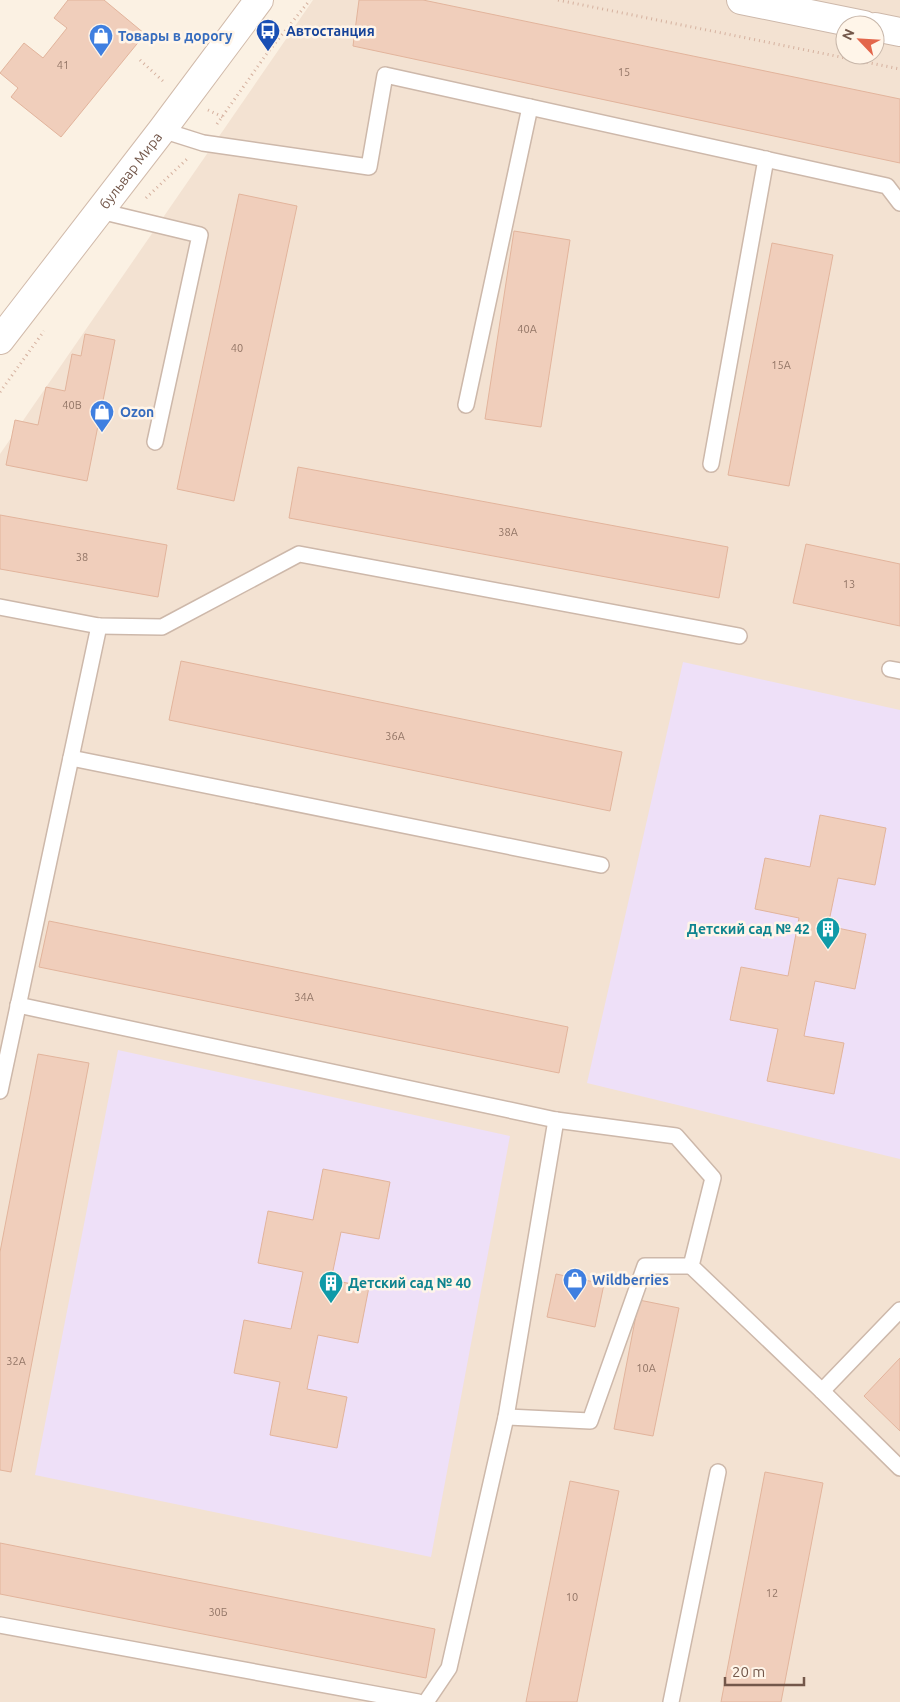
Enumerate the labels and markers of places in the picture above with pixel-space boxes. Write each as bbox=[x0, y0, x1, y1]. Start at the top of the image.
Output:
bus stop icon: Автостанция bbox=[255, 18, 281, 52]
shop icon: Товары в дорогу bbox=[88, 23, 114, 57]
place label: Автостанция bbox=[286, 23, 375, 39]
place label: Товары в дорогу bbox=[118, 28, 233, 44]
shop icon: Ozon bbox=[89, 399, 115, 433]
place label: Ozon bbox=[120, 404, 154, 420]
building icon: Детский сад № 42 bbox=[815, 916, 841, 950]
place label: Детский сад № 42 bbox=[687, 921, 810, 937]
shop icon: Wildberries bbox=[562, 1267, 588, 1301]
building icon: Детский сад № 40 bbox=[318, 1270, 344, 1304]
place label: Wildberries bbox=[592, 1272, 669, 1288]
place label: Детский сад № 40 bbox=[348, 1275, 471, 1291]

